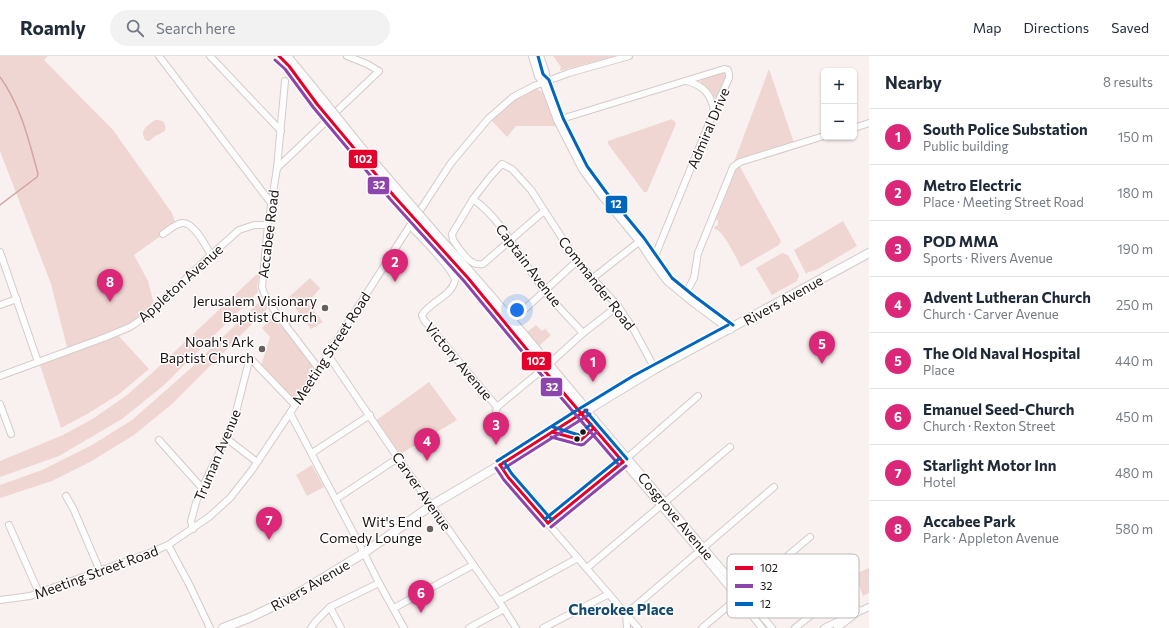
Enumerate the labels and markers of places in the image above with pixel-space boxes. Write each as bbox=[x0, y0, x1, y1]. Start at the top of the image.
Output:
pin: 2 bbox=[382, 249, 408, 282]
pin: 8 bbox=[97, 269, 123, 302]
place label: Jerusalem Visionary Baptist Church bbox=[193, 292, 317, 325]
marker: Jerusalem Visionary Baptist Church bbox=[320, 303, 330, 313]
pin: 5 bbox=[809, 331, 835, 364]
place label: Noah's Ark Baptist Church bbox=[160, 333, 254, 366]
marker: Noah's Ark Baptist Church bbox=[257, 344, 267, 354]
pin: 1 bbox=[580, 349, 606, 382]
pin: 3 bbox=[483, 412, 509, 445]
unlabelled marker bbox=[578, 427, 588, 437]
pin: 4 bbox=[414, 428, 440, 461]
unlabelled marker bbox=[572, 434, 582, 444]
pin: 7 bbox=[256, 507, 282, 540]
place label: Wit's End Comedy Lounge bbox=[319, 513, 422, 546]
marker: Wit's End Comedy Lounge bbox=[425, 524, 435, 534]
pin: 6 bbox=[408, 580, 434, 613]

